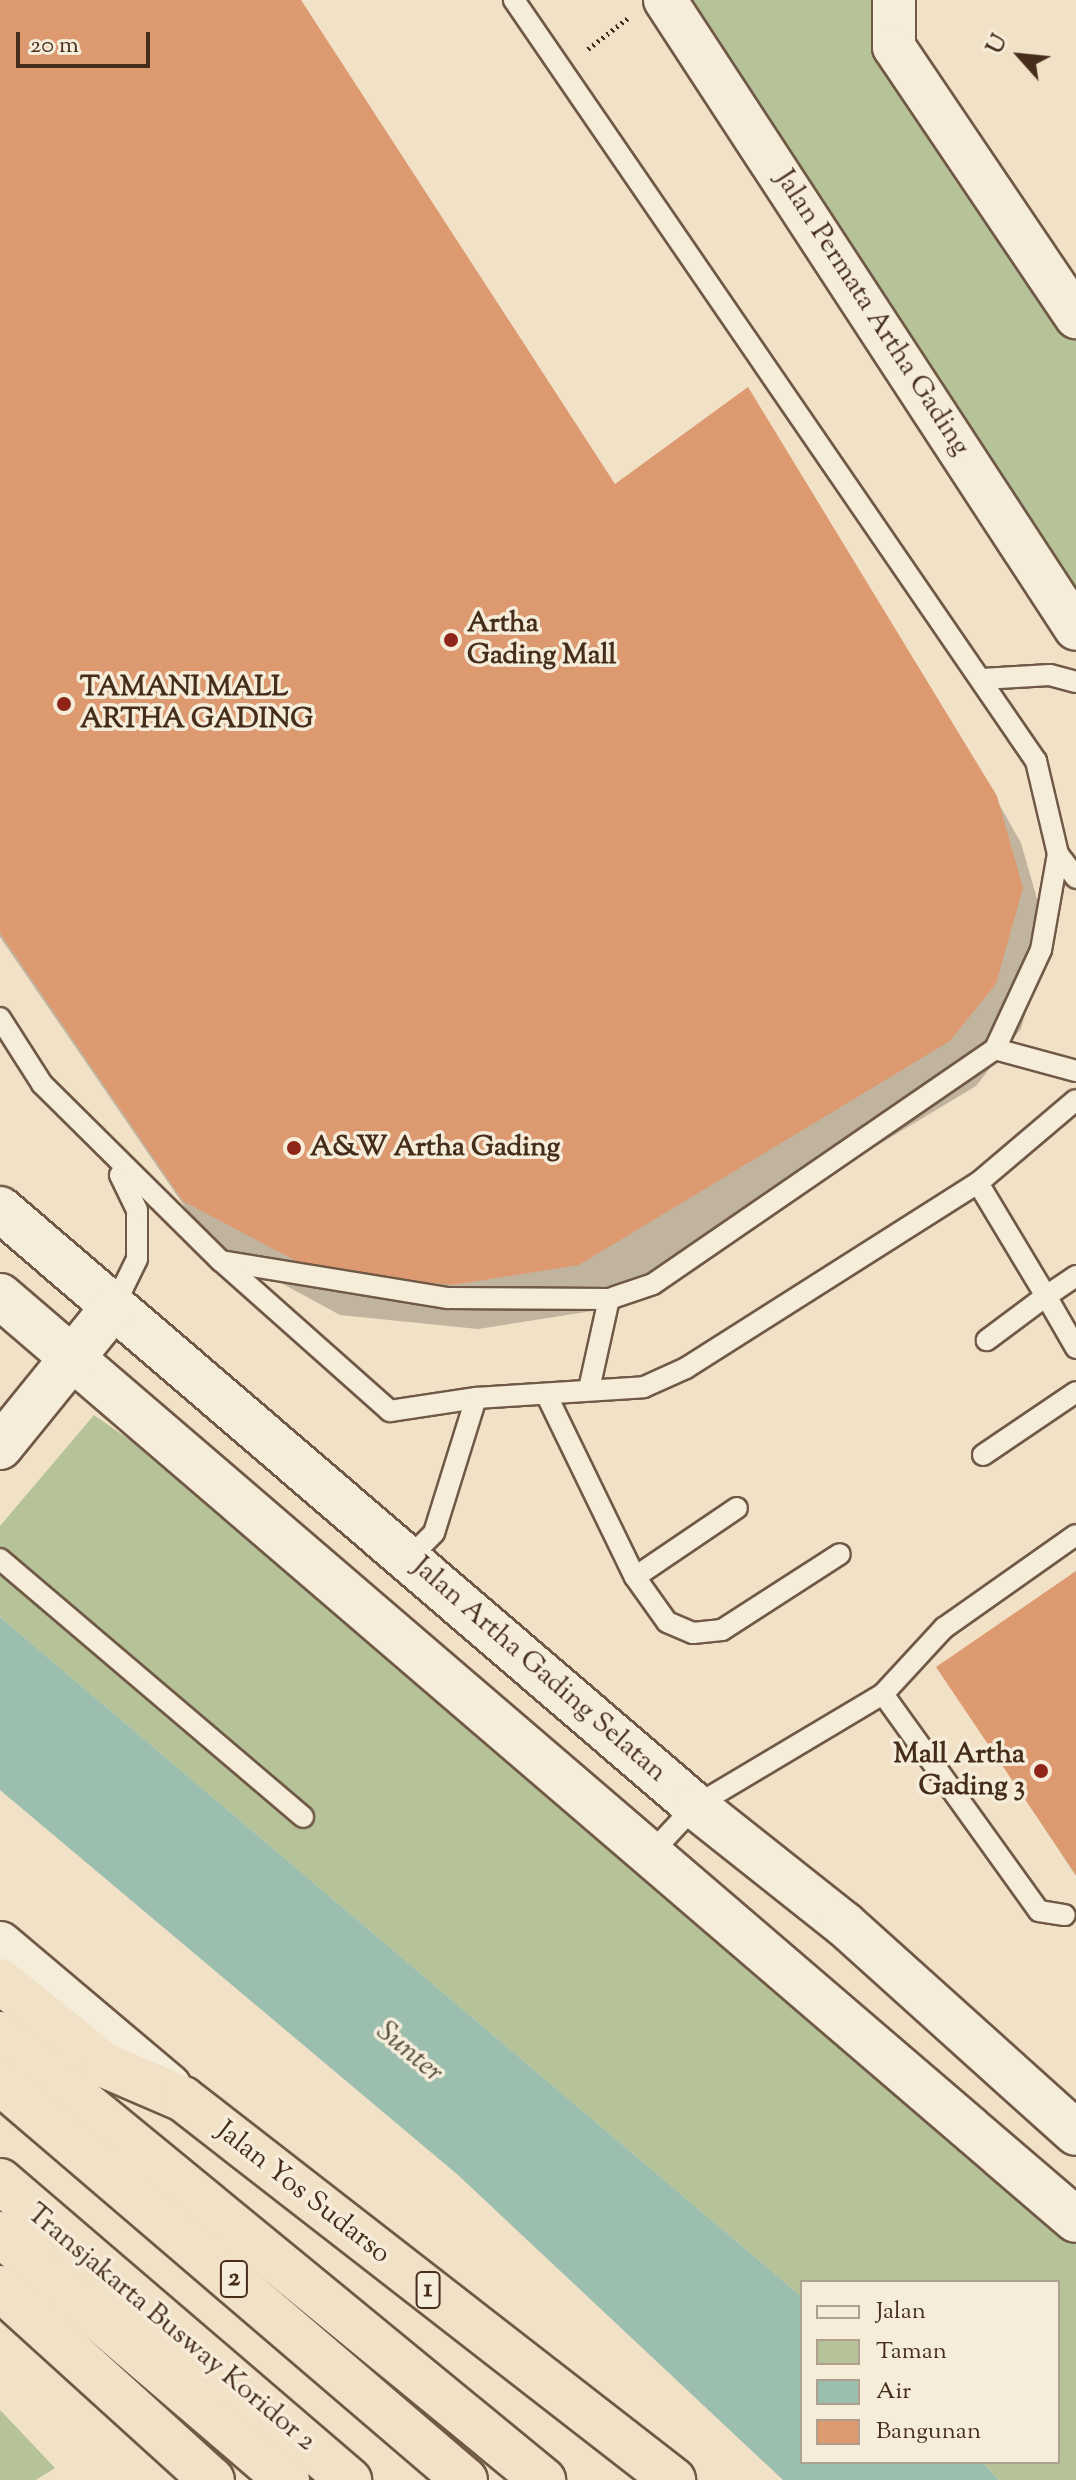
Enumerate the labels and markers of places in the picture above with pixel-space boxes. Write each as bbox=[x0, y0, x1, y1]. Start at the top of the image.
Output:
place label: Artha Gading Mall bbox=[467, 607, 616, 673]
marker: Artha Gading Mall bbox=[442, 631, 460, 649]
place label: TAMANI MALL ARTHA GADING bbox=[80, 671, 313, 737]
marker: TAMANI MALL ARTHA GADING bbox=[55, 695, 73, 713]
place label: A&W Artha Gading bbox=[310, 1131, 560, 1165]
marker: A&W Artha Gading bbox=[285, 1139, 303, 1157]
place label: Mall Artha Gading 3 bbox=[893, 1738, 1025, 1804]
marker: Mall Artha Gading 3 bbox=[1032, 1762, 1050, 1780]

